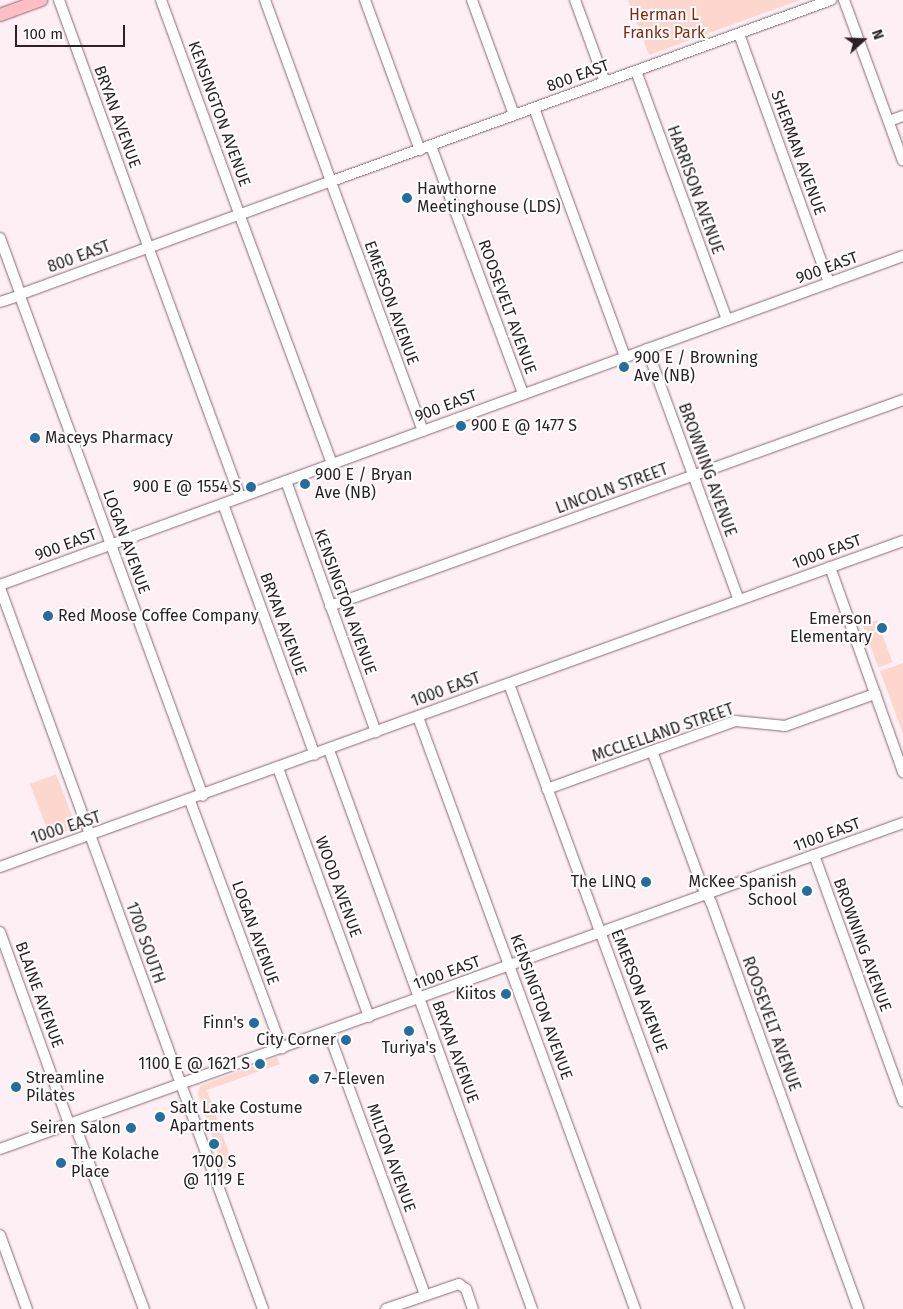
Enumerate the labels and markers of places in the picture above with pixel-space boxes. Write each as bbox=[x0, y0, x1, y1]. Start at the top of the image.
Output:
place label: Hawthorne Meetinghouse (LDS) bbox=[417, 179, 561, 217]
marker: Hawthorne Meetinghouse (LDS) bbox=[401, 192, 413, 204]
place label: 900 E / Browning Ave (NB) bbox=[634, 348, 758, 386]
marker: 900 E / Browning Ave (NB) bbox=[618, 361, 630, 373]
place label: 900 E @ 1477 S bbox=[471, 416, 577, 436]
marker: 900 E @ 1477 S bbox=[455, 420, 467, 432]
place label: Maceys Pharmacy bbox=[45, 428, 173, 448]
marker: Maceys Pharmacy bbox=[29, 432, 41, 444]
place label: 900 E / Bryan Ave (NB) bbox=[315, 465, 412, 503]
place label: 900 E @ 1554 S bbox=[133, 477, 241, 497]
marker: 900 E / Bryan Ave (NB) bbox=[299, 478, 311, 490]
marker: 900 E @ 1554 S bbox=[245, 481, 257, 493]
place label: Red Moose Coffee Company bbox=[58, 606, 259, 626]
place label: Emerson Elementary bbox=[790, 609, 872, 647]
marker: Red Moose Coffee Company bbox=[42, 610, 54, 622]
marker: Emerson Elementary bbox=[876, 622, 888, 634]
place label: The LINQ bbox=[571, 872, 636, 892]
place label: McKee Spanish School bbox=[689, 872, 797, 910]
marker: The LINQ bbox=[640, 876, 652, 888]
marker: McKee Spanish School bbox=[801, 885, 813, 897]
place label: Kiitos bbox=[455, 984, 496, 1004]
marker: Kiitos bbox=[500, 988, 512, 1000]
place label: Finn's bbox=[203, 1013, 244, 1033]
marker: Finn's bbox=[248, 1017, 260, 1029]
marker: Turiya's bbox=[403, 1025, 415, 1037]
place label: City Corner bbox=[256, 1030, 336, 1050]
marker: City Corner bbox=[340, 1034, 352, 1046]
place label: Turiya's bbox=[382, 1038, 436, 1058]
place label: 1100 E @ 1621 S bbox=[138, 1054, 250, 1074]
marker: 1100 E @ 1621 S bbox=[254, 1058, 266, 1070]
place label: Streamline Pilates bbox=[26, 1068, 104, 1106]
place label: 7-Eleven bbox=[324, 1069, 385, 1089]
marker: 7-Eleven bbox=[308, 1073, 320, 1085]
marker: Streamline Pilates bbox=[10, 1081, 22, 1093]
place label: Salt Lake Costume Apartments bbox=[170, 1098, 302, 1136]
marker: Salt Lake Costume Apartments bbox=[154, 1111, 166, 1123]
place label: Seiren Salon bbox=[30, 1118, 121, 1138]
marker: Seiren Salon bbox=[125, 1122, 137, 1134]
marker: 1700 S @ 1119 E bbox=[208, 1138, 220, 1150]
place label: The Kolache Place bbox=[71, 1144, 159, 1182]
place label: 1700 S @ 1119 E bbox=[183, 1152, 245, 1190]
marker: The Kolache Place bbox=[55, 1157, 67, 1169]

